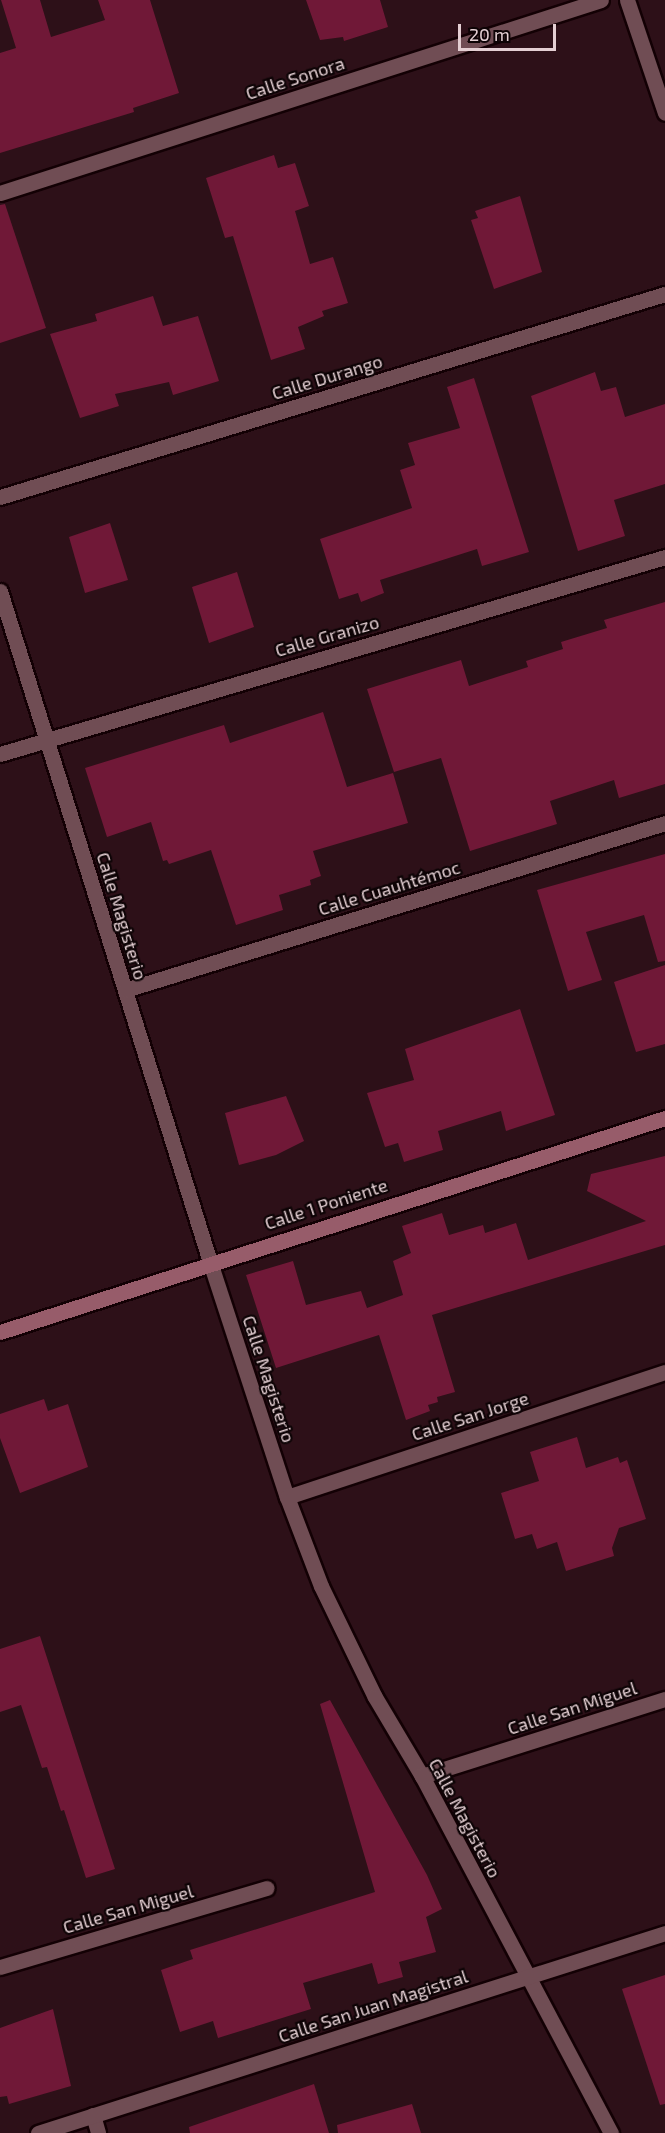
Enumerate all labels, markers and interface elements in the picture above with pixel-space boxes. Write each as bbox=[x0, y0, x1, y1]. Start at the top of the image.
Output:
scale bar bbox=[461, 12, 558, 50]
text: 20 m bbox=[469, 23, 510, 45]
street label: Calle Sonora bbox=[243, 52, 347, 104]
street label: Calle Durango bbox=[269, 350, 385, 404]
street label: Calle Granizo bbox=[272, 611, 382, 661]
street label: Calle Magisterio bbox=[92, 850, 152, 982]
street label: Calle Cuauhtémoc bbox=[316, 856, 462, 920]
street label: Calle 1 Poniente bbox=[262, 1174, 390, 1234]
street label: Calle Magisterio bbox=[238, 1313, 300, 1445]
street label: Calle San Jorge bbox=[409, 1387, 531, 1445]
street label: Calle San Miguel bbox=[505, 1677, 639, 1739]
street label: Calle Magisterio bbox=[424, 1755, 506, 1881]
street label: Calle San Miguel bbox=[60, 1880, 196, 1938]
street label: Calle San Juan Magistral bbox=[275, 1965, 471, 2047]

